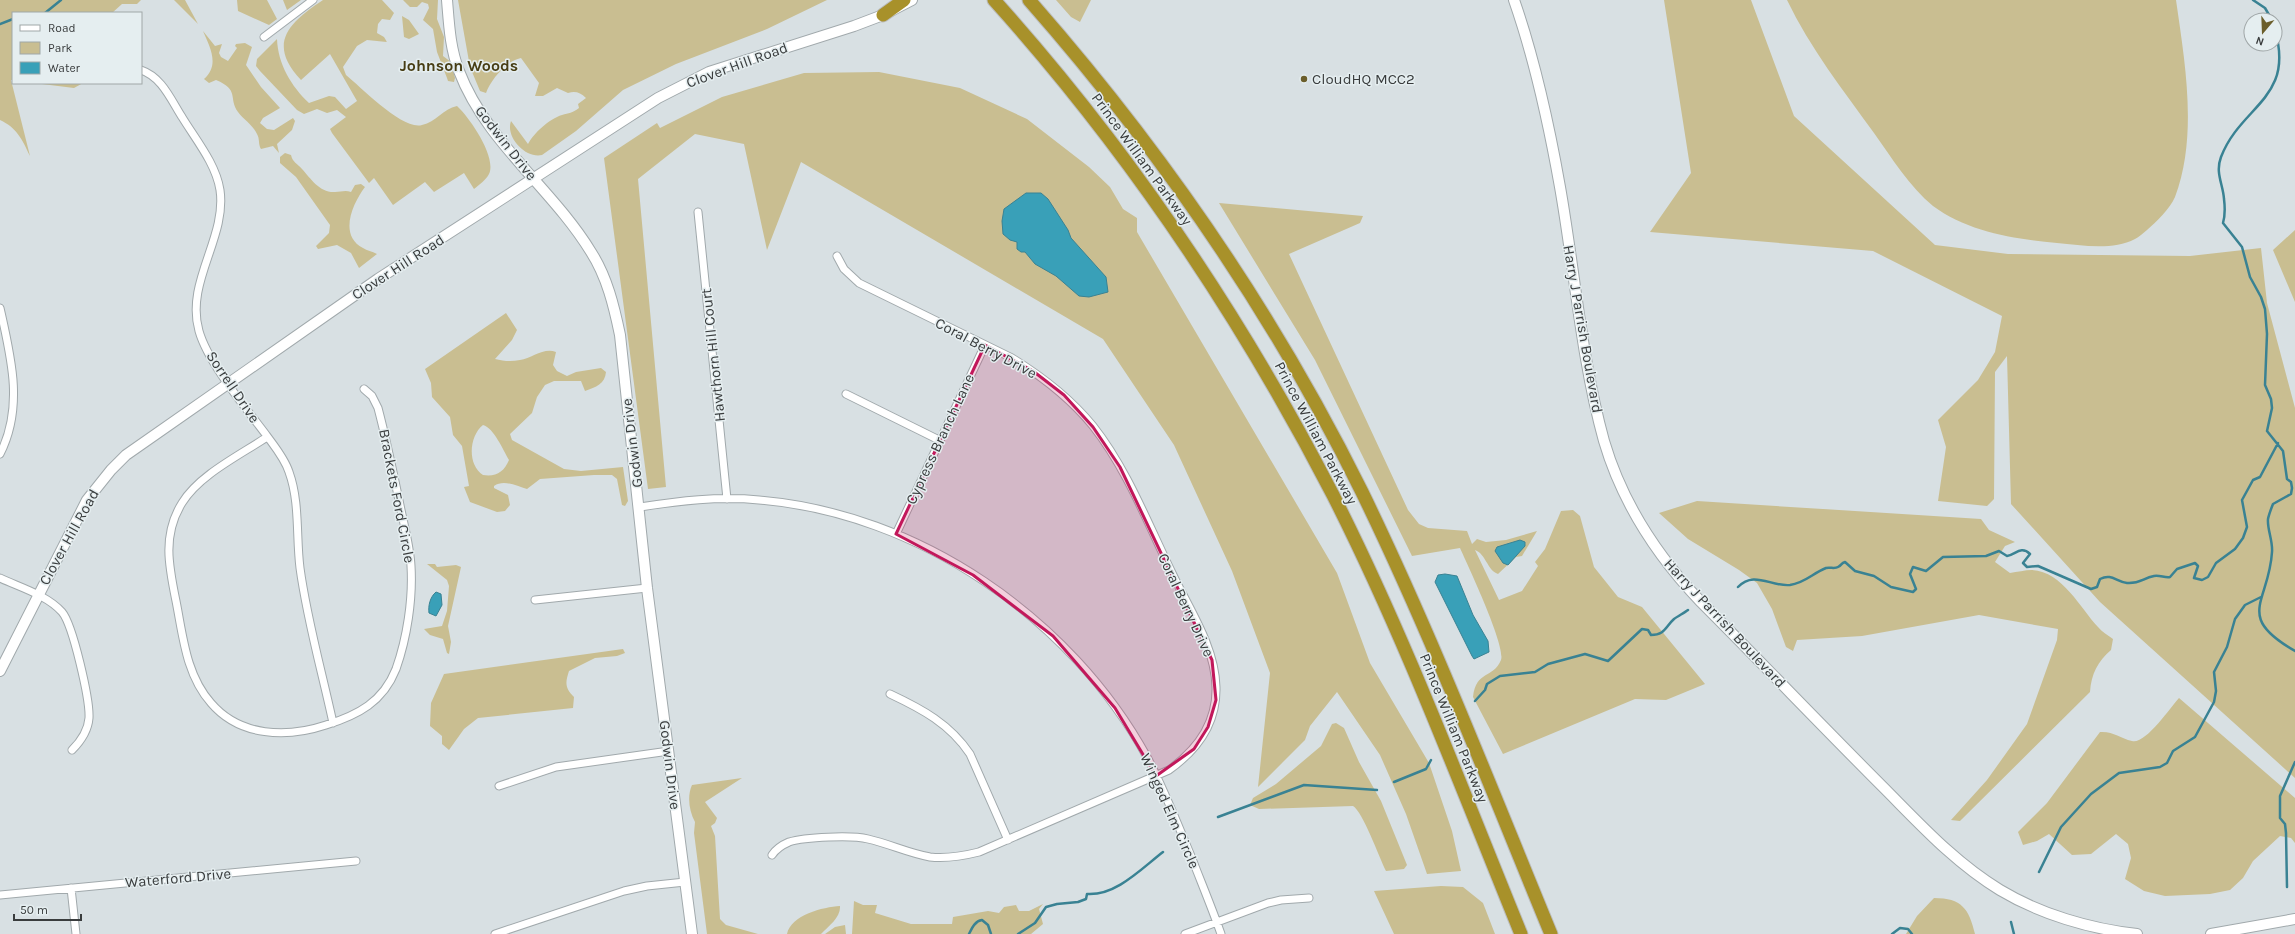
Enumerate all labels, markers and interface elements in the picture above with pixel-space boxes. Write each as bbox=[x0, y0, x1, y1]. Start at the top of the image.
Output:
legend bbox=[12, 12, 142, 84]
north arrow bbox=[2243, 12, 2283, 52]
text: Road bbox=[48, 21, 76, 35]
text: N bbox=[2254, 34, 2266, 48]
street label: Clover Hill Road bbox=[684, 38, 790, 92]
text: Park bbox=[48, 41, 73, 55]
district label: Johnson Woods bbox=[400, 56, 518, 75]
text: Water bbox=[48, 61, 81, 75]
place label: CloudHQ MCC2 bbox=[1312, 70, 1415, 88]
marker: CloudHQ MCC2 bbox=[1299, 74, 1309, 84]
street label: Prince William Parkway bbox=[1088, 89, 1196, 229]
street label: Godwin Drive bbox=[471, 102, 541, 184]
street label: Clover Hill Road bbox=[348, 230, 448, 304]
street label: Harry J Parrish Boulevard bbox=[1559, 244, 1607, 414]
street label: Hawthorn Hill Court bbox=[697, 287, 729, 423]
street label: Coral Berry Drive bbox=[932, 314, 1040, 382]
street label: Sorrell Drive bbox=[202, 348, 264, 426]
street label: Prince William Parkway bbox=[1271, 358, 1361, 508]
street label: Cypress Branch Lane bbox=[902, 371, 978, 507]
street label: Godwin Drive bbox=[618, 397, 646, 489]
street label: Brackets Ford Circle bbox=[375, 427, 419, 565]
street label: Clover Hill Road bbox=[35, 486, 103, 588]
street label: Coral Berry Drive bbox=[1154, 550, 1218, 660]
street label: Harry J Parrish Boulevard bbox=[1660, 555, 1790, 691]
street label: Prince William Parkway bbox=[1416, 651, 1492, 805]
street label: Godwin Drive bbox=[656, 719, 684, 811]
street label: Winged Elm Circle bbox=[1136, 750, 1204, 872]
street label: Waterford Drive bbox=[124, 864, 232, 892]
scale bar bbox=[14, 896, 81, 922]
text: 50 m bbox=[20, 903, 48, 917]

